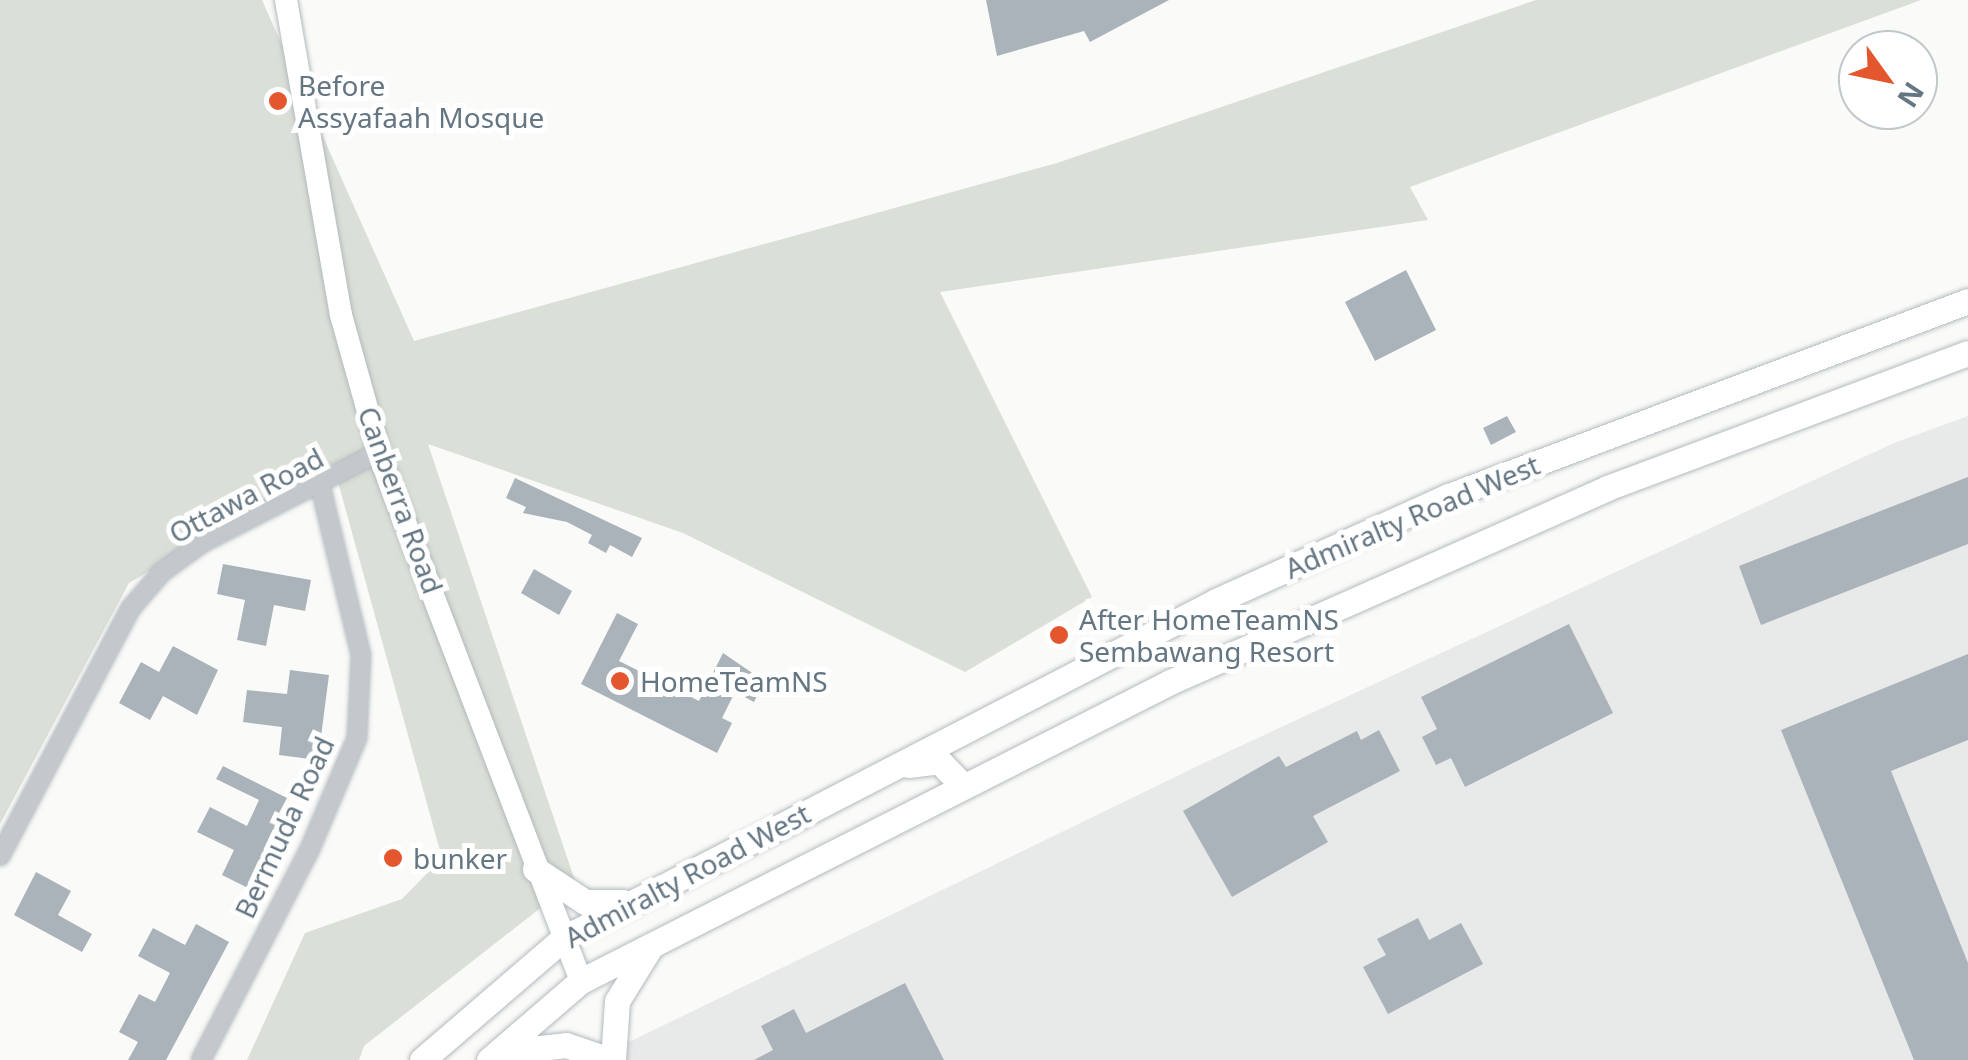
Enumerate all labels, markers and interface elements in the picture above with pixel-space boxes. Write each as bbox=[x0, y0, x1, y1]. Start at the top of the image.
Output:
north arrow bbox=[1838, 30, 1938, 130]
place label: Before Assyafaah Mosque bbox=[298, 68, 544, 134]
text: N bbox=[1889, 75, 1934, 115]
marker: Before Assyafaah Mosque bbox=[267, 90, 289, 112]
street label: Canberra Road bbox=[352, 402, 450, 598]
street label: Ottawa Road bbox=[163, 440, 329, 550]
street label: Admiralty Road West bbox=[1280, 447, 1544, 585]
place label: After HomeTeamNS Sembawang Resort bbox=[1079, 602, 1339, 668]
marker: After HomeTeamNS Sembawang Resort bbox=[1048, 624, 1070, 646]
place label: HomeTeamNS bbox=[640, 664, 828, 698]
marker: HomeTeamNS bbox=[609, 670, 631, 692]
street label: Bermuda Road bbox=[227, 731, 341, 923]
street label: Admiralty Road West bbox=[558, 796, 816, 954]
place label: bunker bbox=[413, 841, 507, 875]
marker: bunker bbox=[382, 847, 404, 869]

